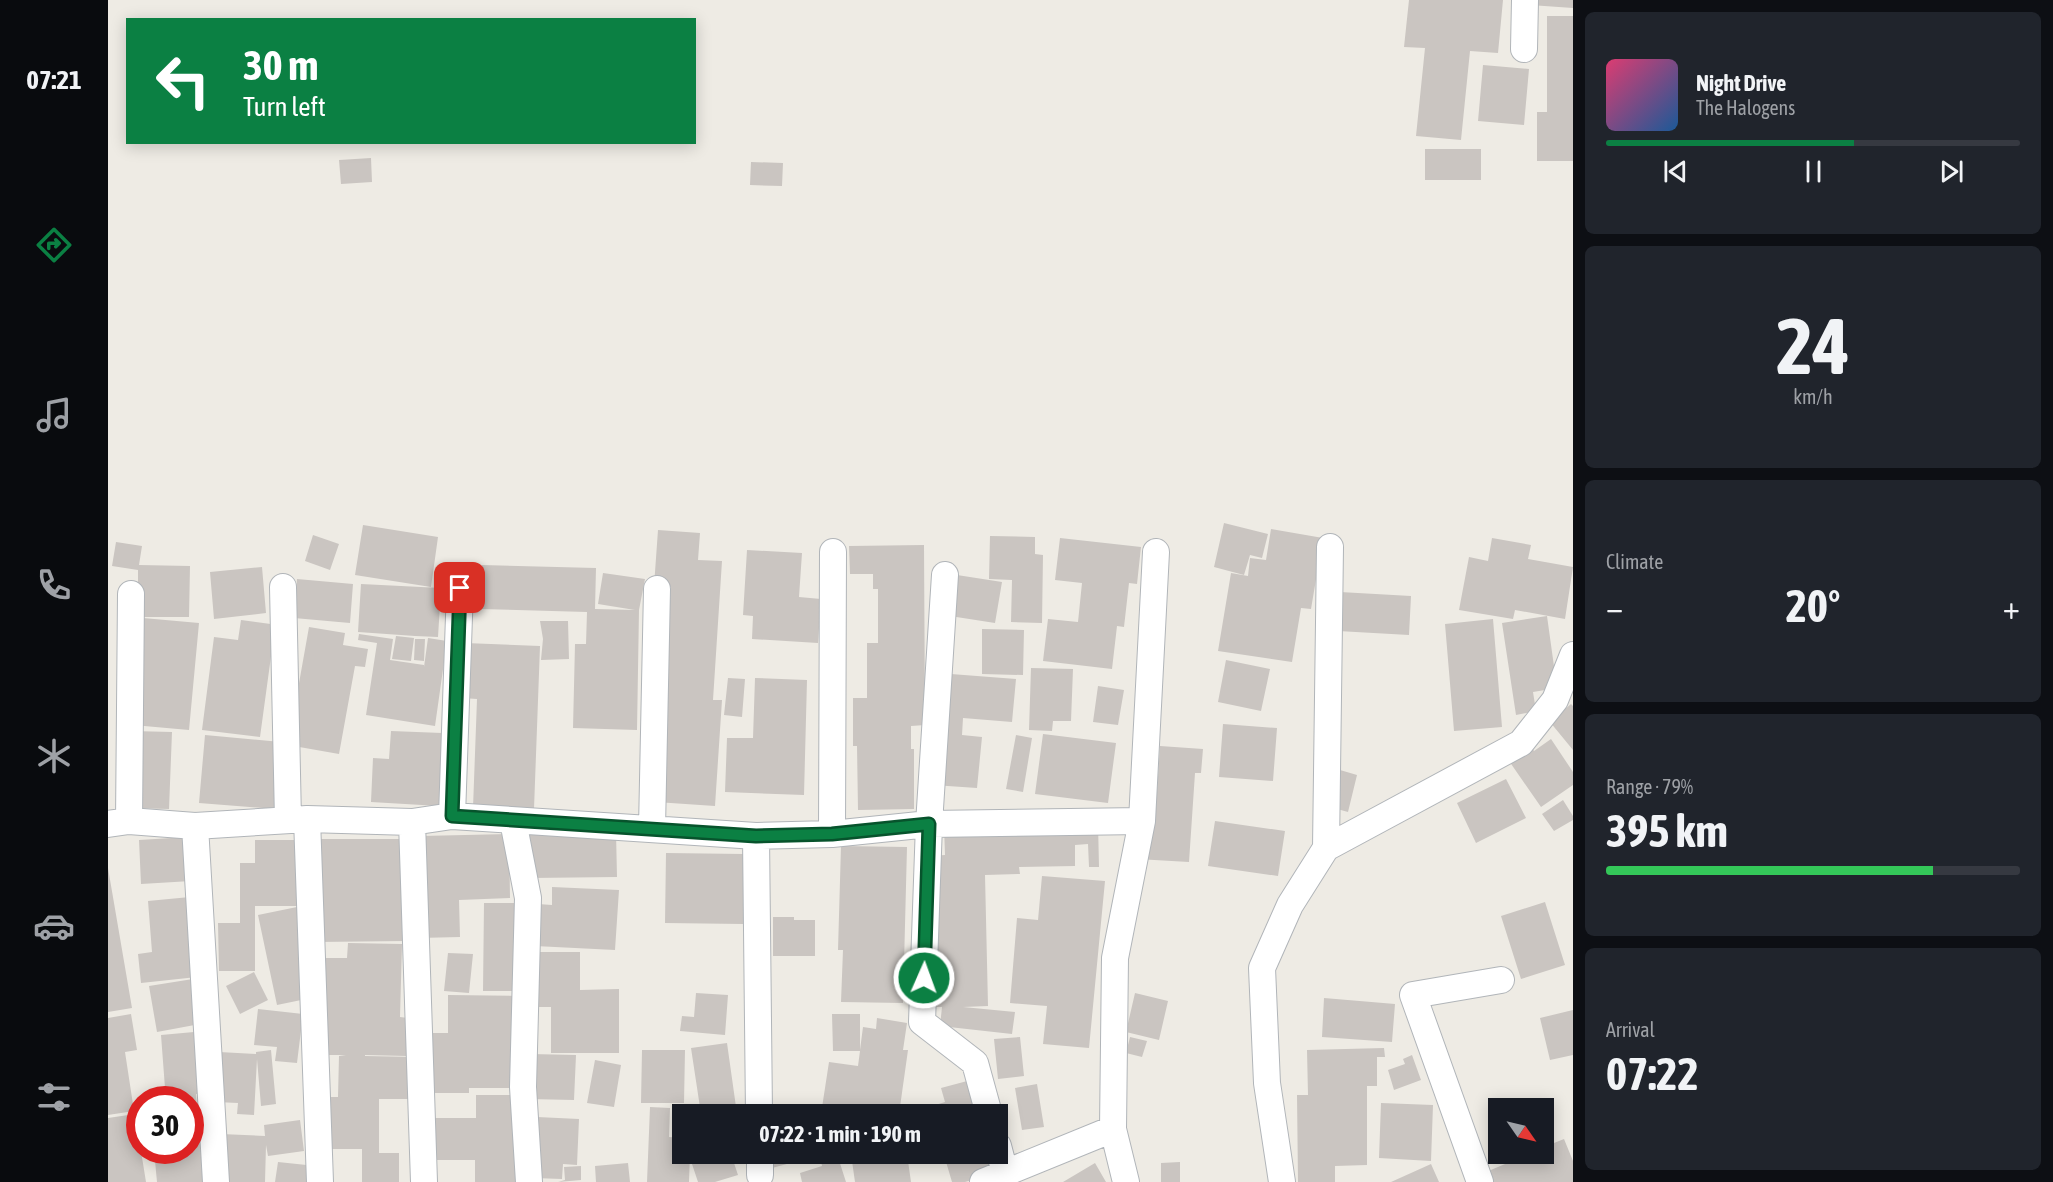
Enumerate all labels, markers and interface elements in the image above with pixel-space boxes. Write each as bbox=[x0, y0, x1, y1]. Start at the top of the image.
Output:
text: 30 m bbox=[243, 41, 318, 89]
icon: left bbox=[144, 42, 222, 120]
text: 07:21 bbox=[26, 64, 82, 95]
text: Night Drive bbox=[1696, 70, 1786, 96]
text: Turn left bbox=[243, 91, 326, 122]
text: The Halogens bbox=[1696, 96, 1795, 119]
icon: previous bbox=[1659, 155, 1692, 188]
icon: pause bbox=[1797, 155, 1830, 188]
icon: next bbox=[1935, 155, 1968, 188]
icon: directions bbox=[33, 224, 75, 266]
text: 24 bbox=[1776, 301, 1850, 391]
text: km/h bbox=[1793, 385, 1833, 408]
icon: music bbox=[33, 394, 75, 436]
text: Climate bbox=[1606, 550, 1663, 573]
pin bbox=[434, 562, 485, 613]
icon: phone bbox=[33, 564, 75, 606]
icon: arrive bbox=[443, 571, 476, 604]
text: 20° bbox=[1786, 580, 1840, 632]
text: − bbox=[1606, 588, 1623, 626]
text: + bbox=[2003, 588, 2020, 626]
icon: climate bbox=[33, 735, 75, 777]
text: Range · 79% bbox=[1606, 775, 1693, 798]
text: 395 km bbox=[1606, 805, 1728, 857]
icon: car bbox=[33, 905, 75, 947]
position arrow bbox=[892, 946, 956, 1010]
text: Arrival bbox=[1606, 1018, 1655, 1041]
text: 07:22 bbox=[1606, 1048, 1699, 1100]
icon: filters bbox=[33, 1076, 75, 1118]
speed limit sign: 30 bbox=[126, 1086, 204, 1164]
north arrow bbox=[1488, 1098, 1554, 1164]
map controls bbox=[1488, 1098, 1554, 1164]
text: 07:22 · 1 min · 190 m bbox=[759, 1121, 921, 1147]

